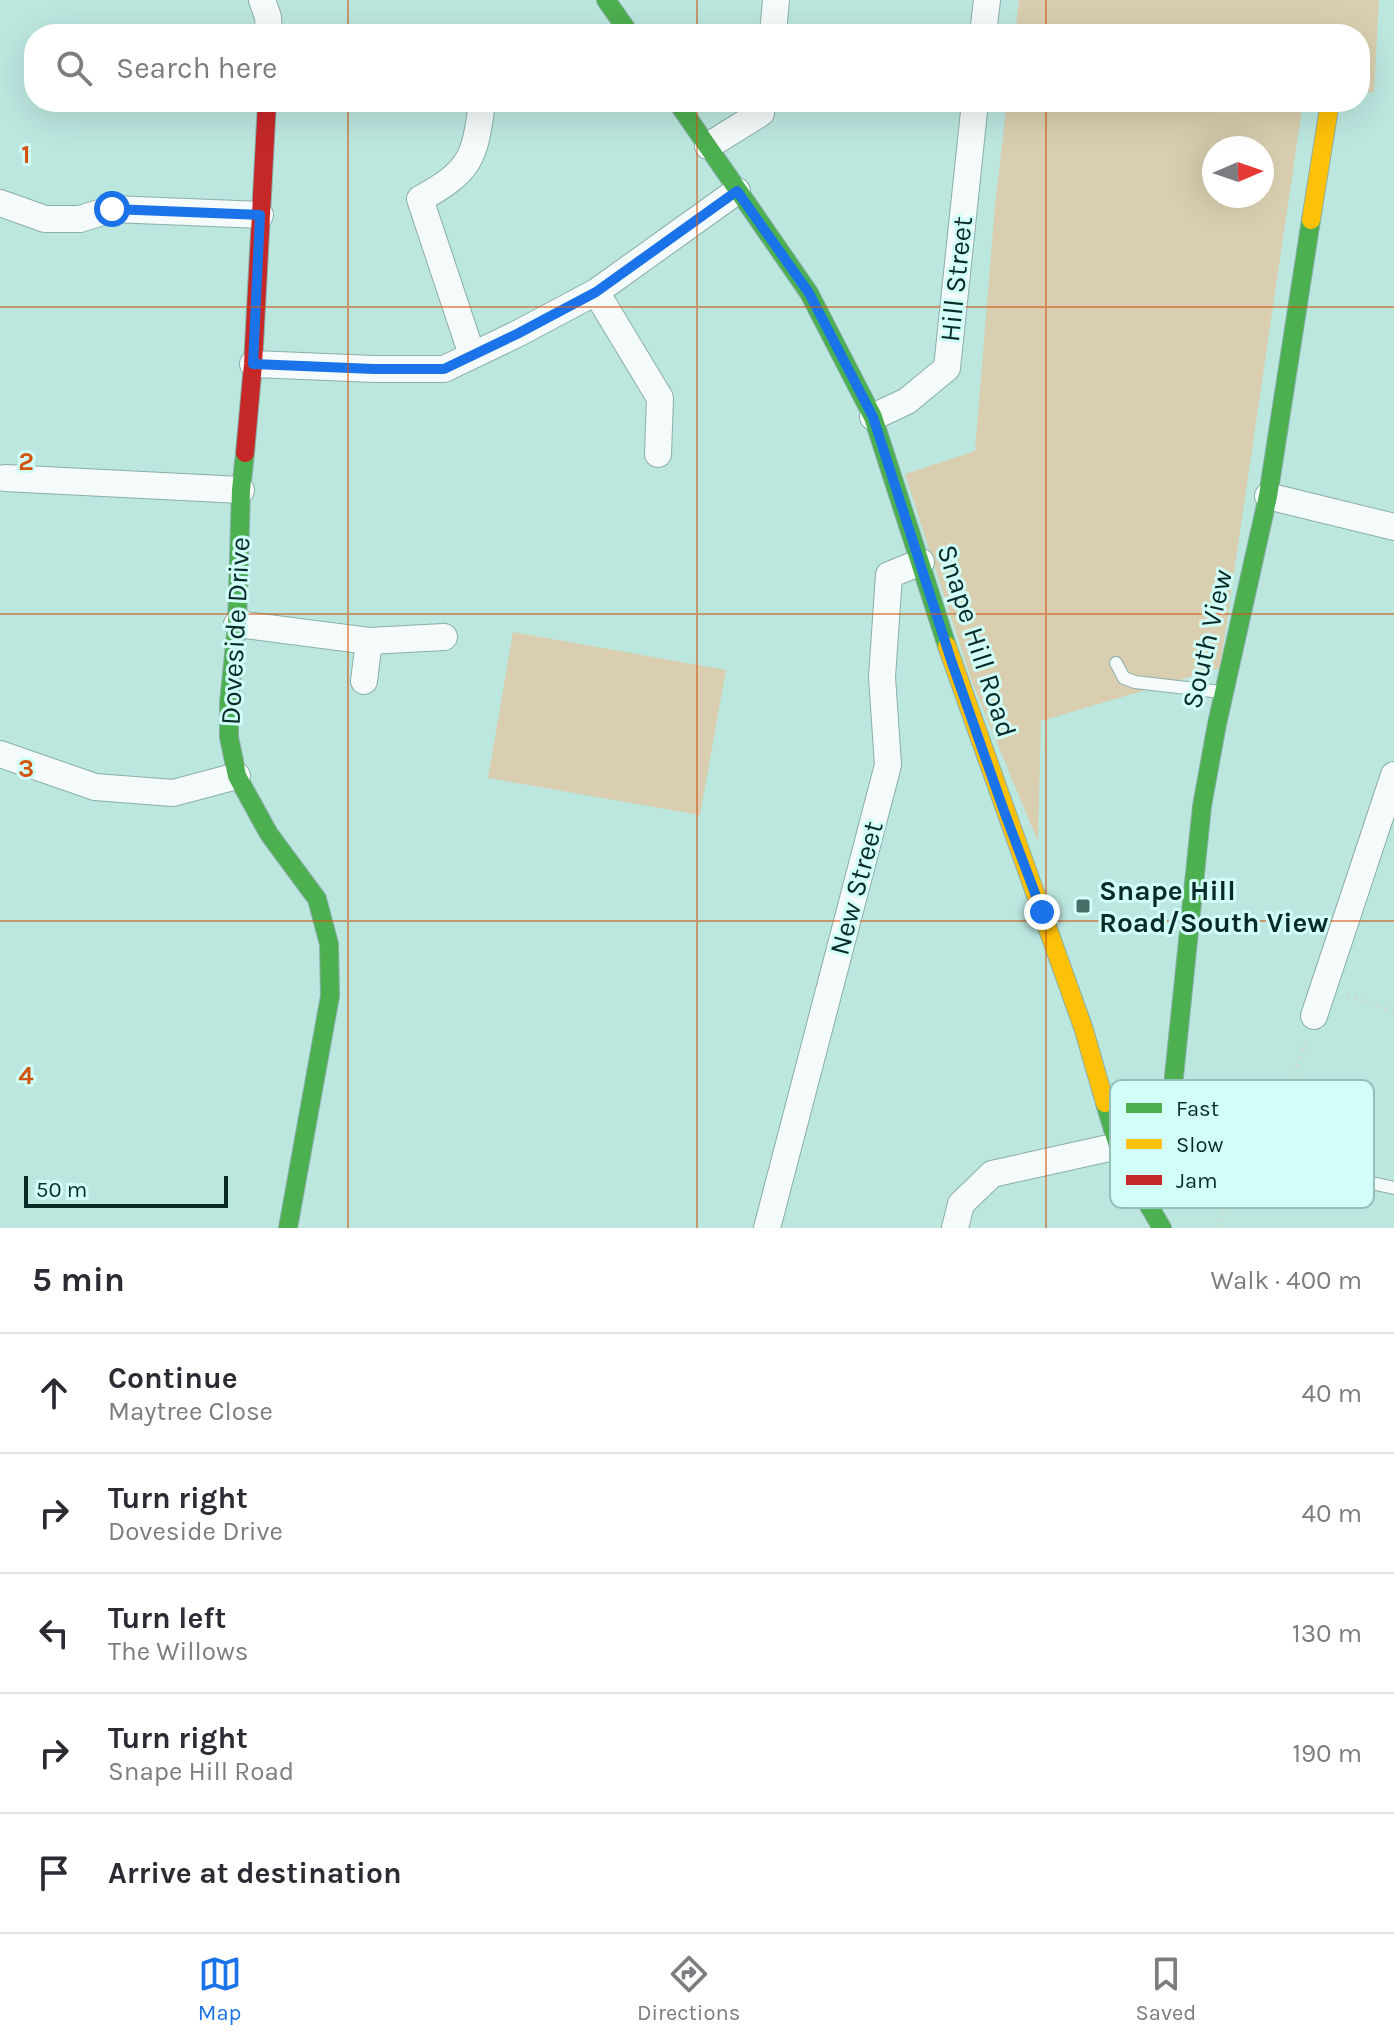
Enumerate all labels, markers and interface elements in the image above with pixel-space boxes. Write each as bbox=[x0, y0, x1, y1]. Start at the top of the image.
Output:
search box bbox=[24, 24, 1370, 112]
icon: search bbox=[52, 46, 96, 90]
text: Search here bbox=[116, 50, 277, 86]
north arrow bbox=[1202, 136, 1274, 208]
text: 1 bbox=[21, 139, 31, 170]
route start bbox=[94, 191, 130, 227]
street label: Hill Street bbox=[933, 214, 979, 344]
text: 2 bbox=[18, 446, 34, 477]
street label: Doveside Drive bbox=[214, 536, 256, 726]
street label: Snape Hill Road bbox=[930, 541, 1024, 741]
street label: South View bbox=[1175, 566, 1239, 712]
text: 3 bbox=[18, 753, 34, 784]
street label: New Street bbox=[822, 817, 890, 959]
place label: Snape Hill Road/South View bbox=[1099, 874, 1329, 939]
route end bbox=[1024, 894, 1060, 930]
marker: Snape Hill Road/South View bbox=[1074, 897, 1092, 915]
text: 4 bbox=[18, 1060, 34, 1091]
legend bbox=[1110, 1080, 1374, 1208]
text: Fast bbox=[1176, 1096, 1219, 1122]
text: Slow bbox=[1176, 1132, 1223, 1158]
text: Jam bbox=[1176, 1168, 1218, 1194]
scale bar bbox=[24, 1172, 228, 1208]
text: 50 m bbox=[36, 1177, 87, 1203]
text: 5 min bbox=[32, 1260, 125, 1300]
text: Walk · 400 m bbox=[1210, 1265, 1362, 1296]
text: Continue bbox=[108, 1360, 238, 1396]
icon: ahead bbox=[32, 1371, 76, 1415]
text: 40 m bbox=[1302, 1378, 1362, 1409]
text: Maytree Close bbox=[108, 1396, 273, 1427]
text: Turn right bbox=[108, 1480, 248, 1516]
icon: right bbox=[32, 1491, 76, 1535]
text: 40 m bbox=[1302, 1498, 1362, 1529]
text: Doveside Drive bbox=[108, 1516, 283, 1547]
text: Turn left bbox=[108, 1600, 226, 1636]
icon: left bbox=[32, 1611, 76, 1655]
text: 130 m bbox=[1292, 1618, 1362, 1649]
text: The Willows bbox=[108, 1636, 249, 1667]
text: Turn right bbox=[108, 1720, 248, 1756]
icon: right bbox=[32, 1731, 76, 1775]
text: 190 m bbox=[1292, 1738, 1362, 1769]
text: Snape Hill Road bbox=[108, 1756, 294, 1787]
icon: arrive bbox=[32, 1851, 76, 1895]
text: Arrive at destination bbox=[108, 1855, 402, 1891]
tab: Map bbox=[198, 1952, 242, 2026]
tab: Directions bbox=[637, 1952, 740, 2026]
tab: Saved bbox=[1136, 1952, 1196, 2026]

